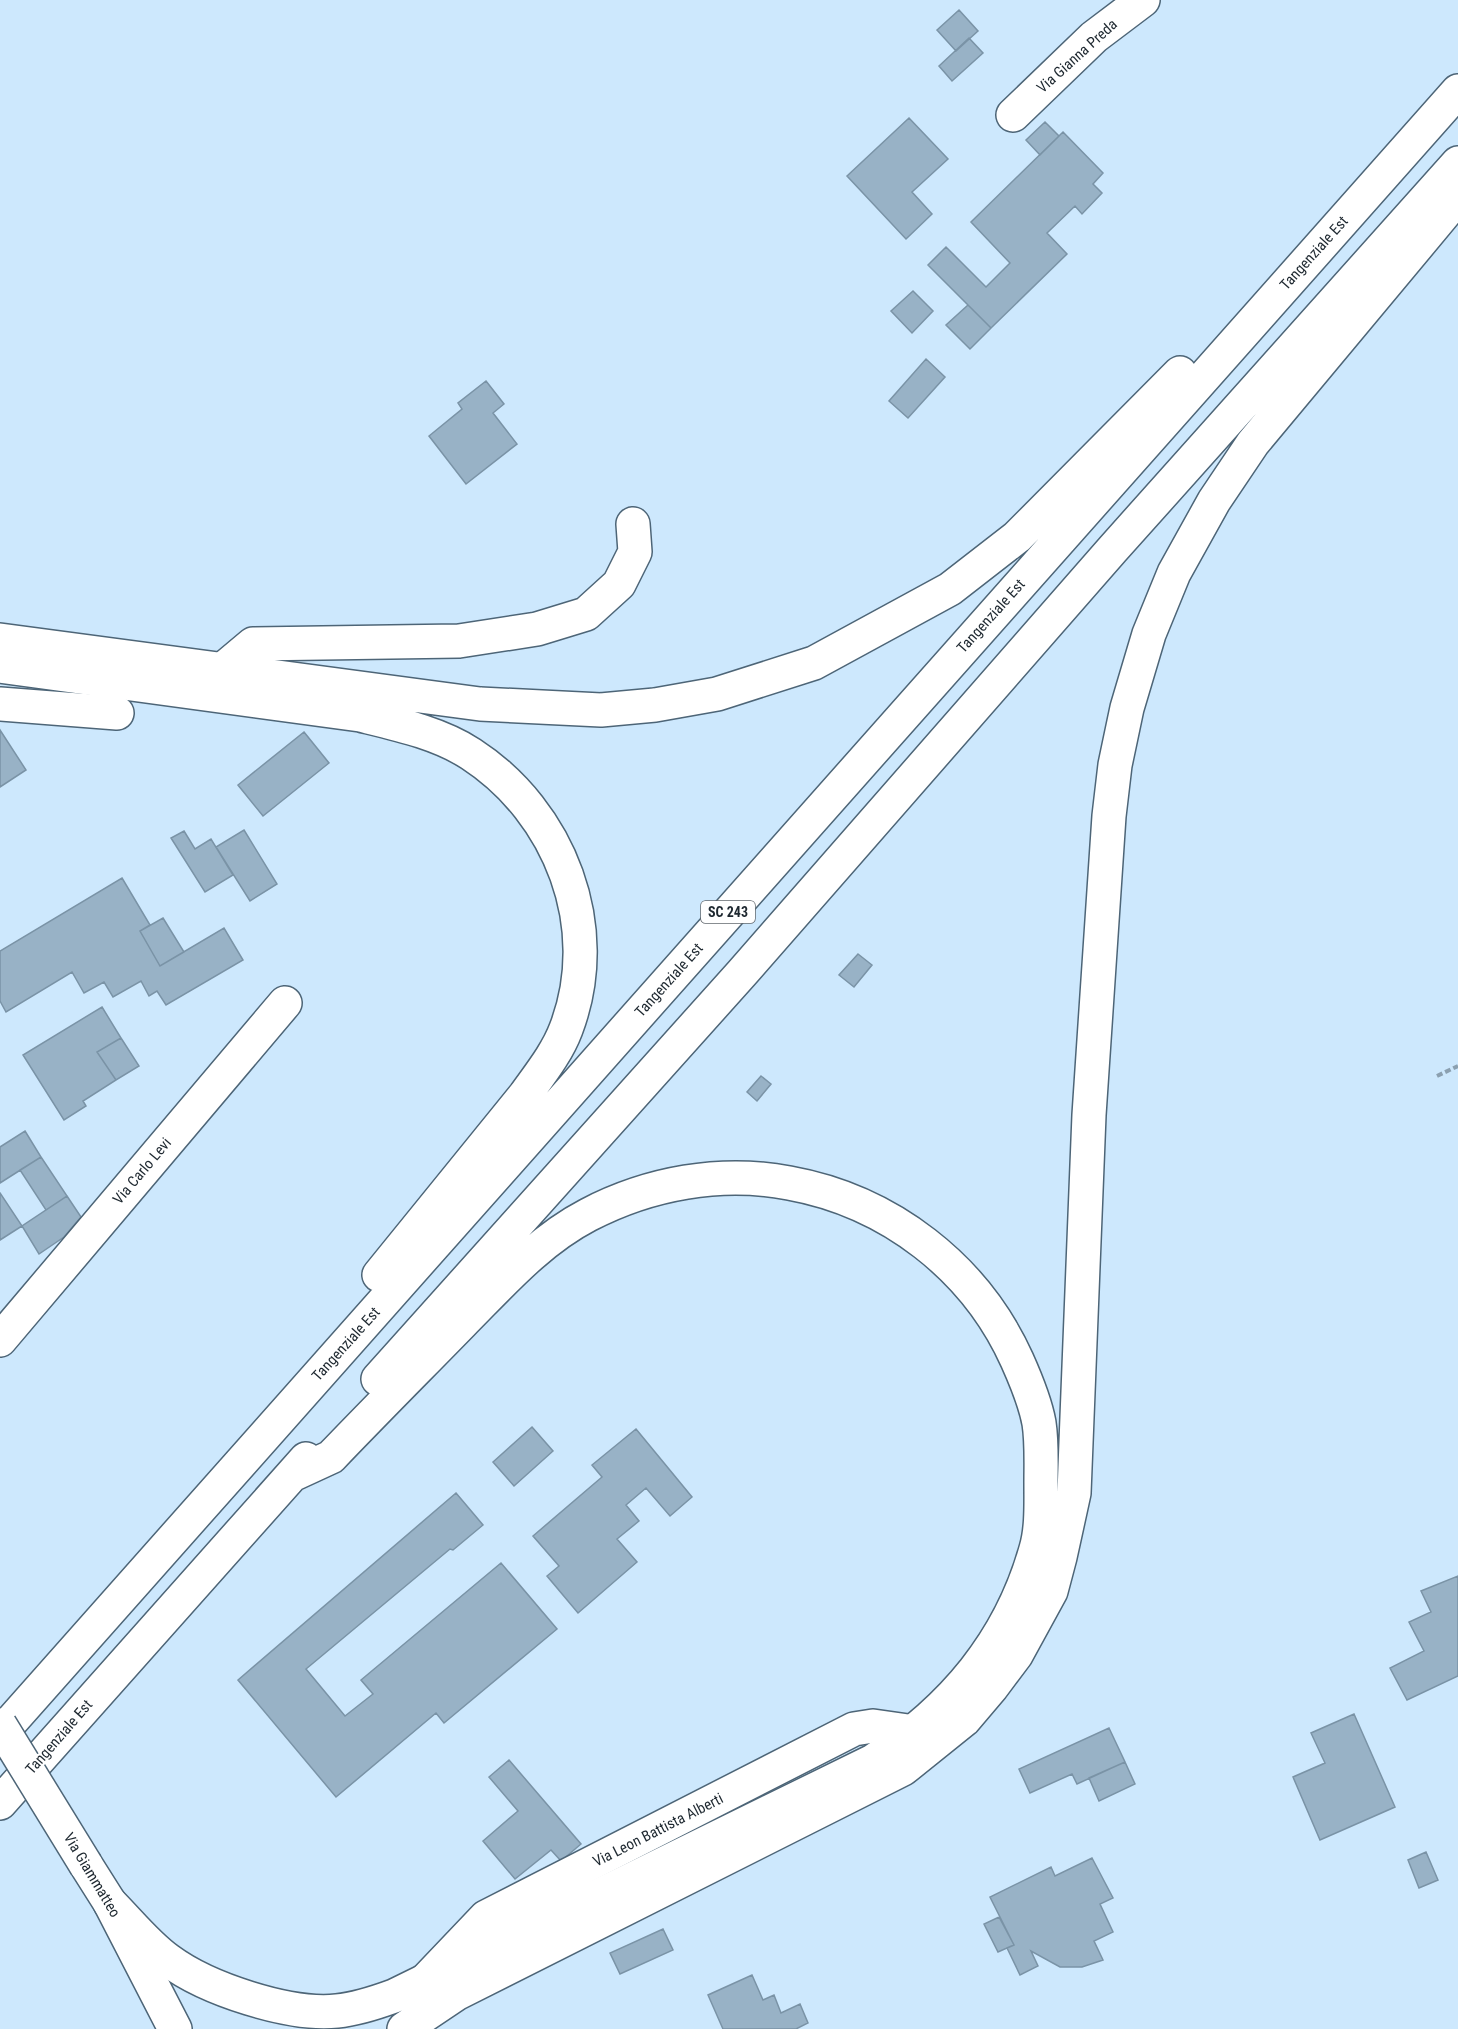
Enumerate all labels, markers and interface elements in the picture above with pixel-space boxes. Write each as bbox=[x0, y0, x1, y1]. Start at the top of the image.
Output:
street label: Via Gianna Preda bbox=[1033, 15, 1121, 97]
street label: Tangenziale Est bbox=[1276, 212, 1352, 294]
street label: Tangenziale Est bbox=[953, 575, 1029, 657]
road number: SC 243 bbox=[701, 901, 755, 923]
street label: Tangenziale Est bbox=[631, 939, 707, 1021]
street label: Via Carlo Levi bbox=[109, 1134, 175, 1208]
street label: Tangenziale Est bbox=[308, 1303, 384, 1385]
street label: Tangenziale Est bbox=[22, 1696, 96, 1778]
street label: Via Leon Battista Alberti bbox=[590, 1789, 726, 1871]
street label: Via Giammatteo bbox=[60, 1830, 124, 1920]

